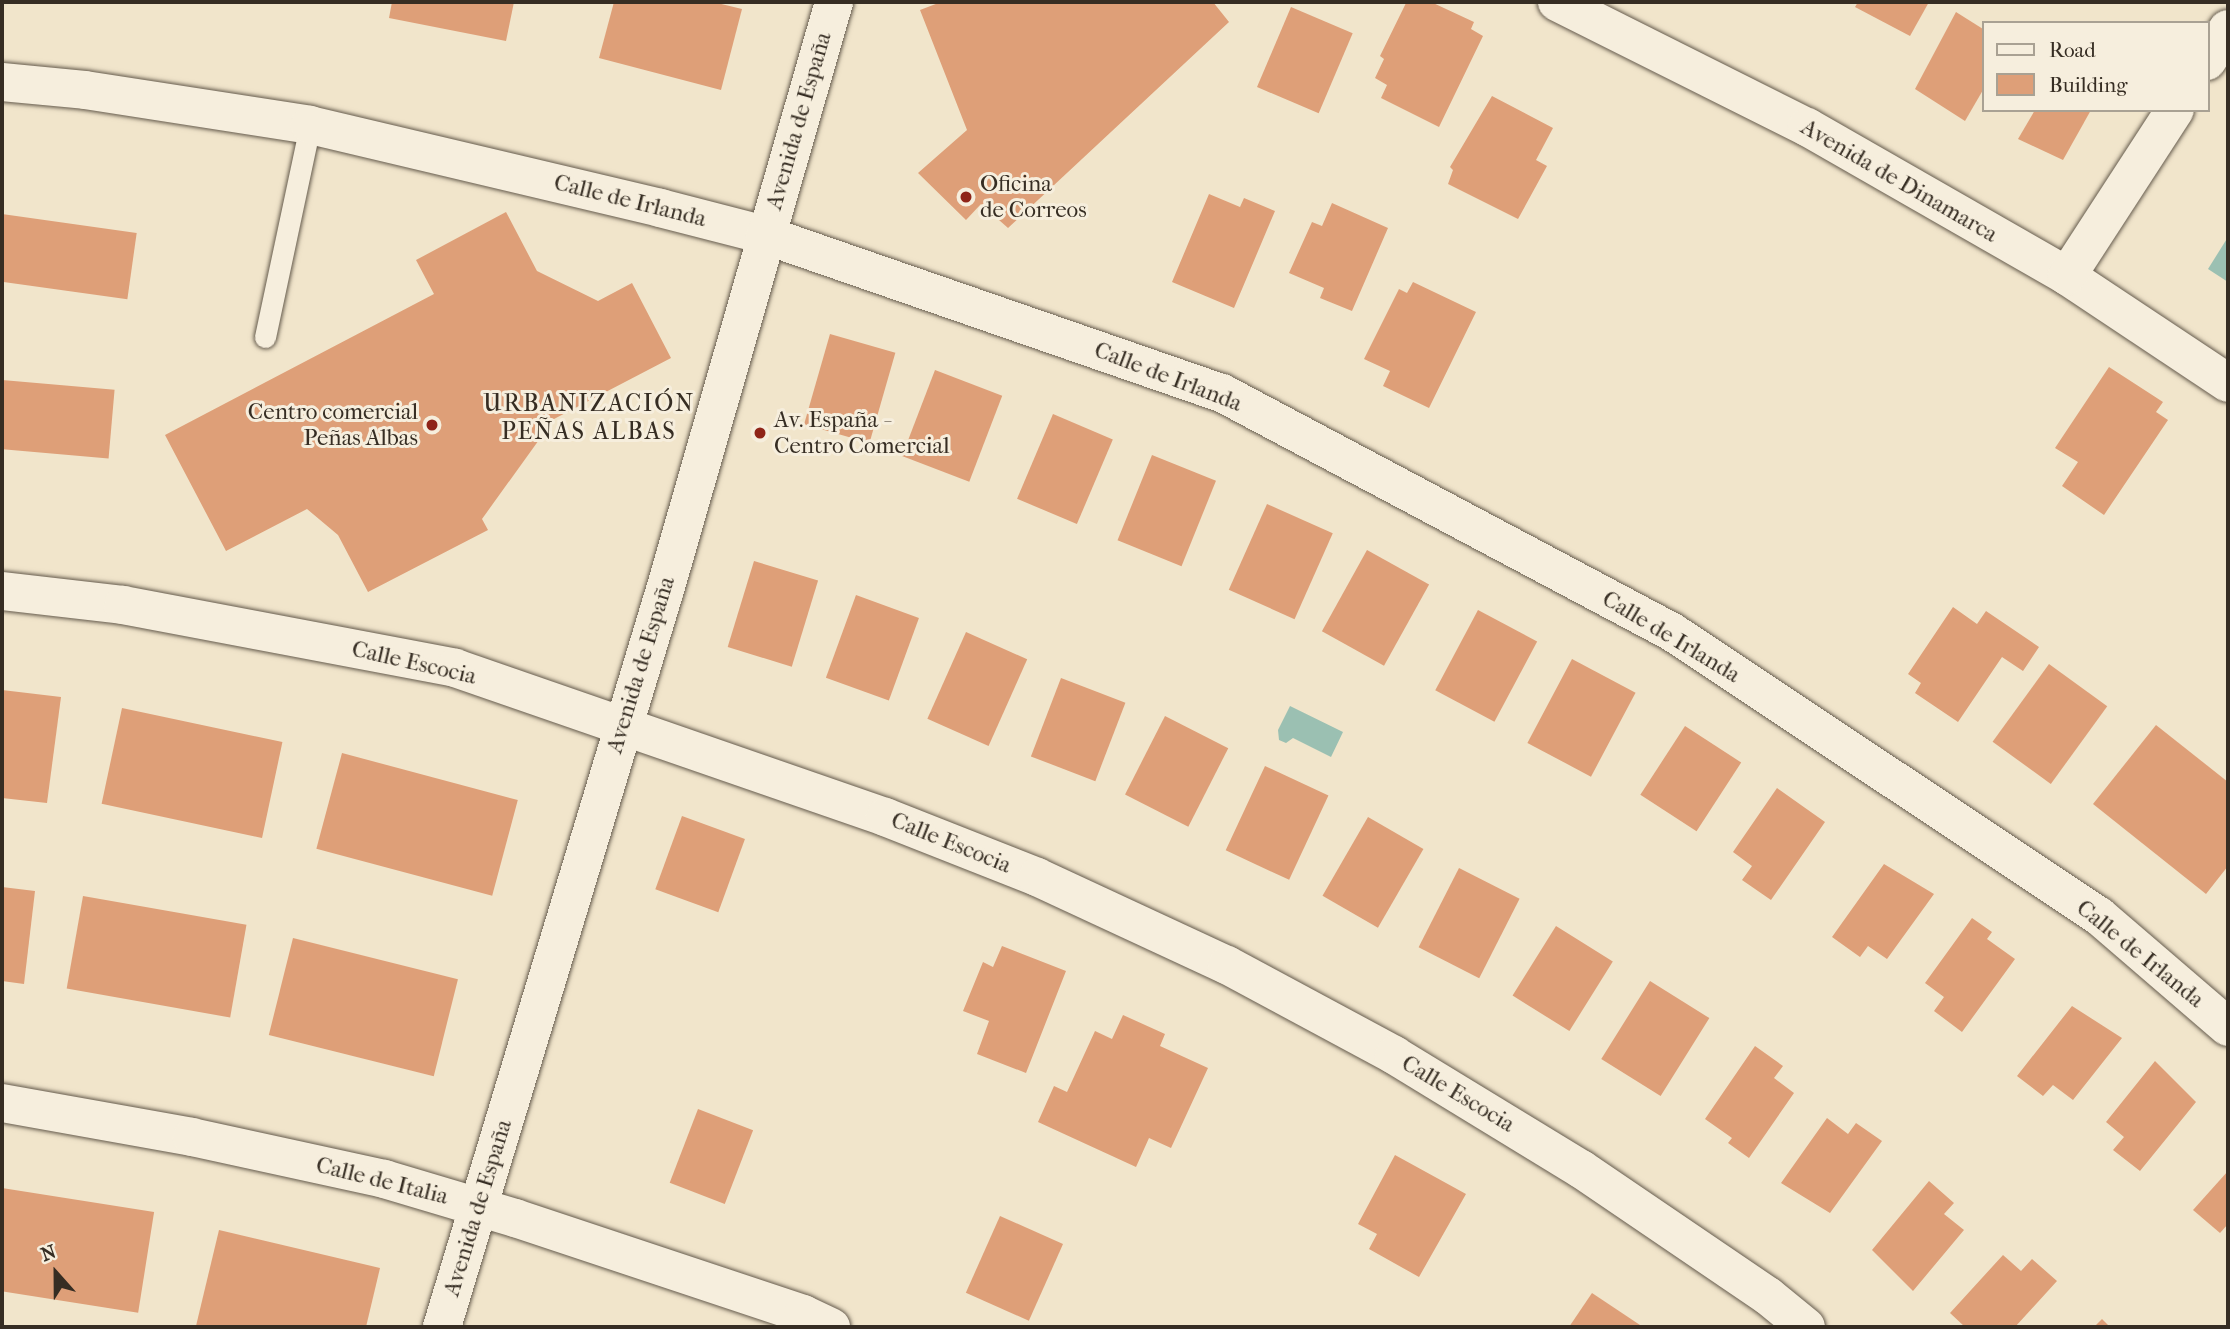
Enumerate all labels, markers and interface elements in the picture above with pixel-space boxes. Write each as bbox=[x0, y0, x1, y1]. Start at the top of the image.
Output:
legend bbox=[1982, 21, 2209, 112]
street label: Avenida de España bbox=[760, 29, 838, 213]
text: Road bbox=[2049, 38, 2096, 62]
text: Building bbox=[2049, 73, 2127, 97]
street label: Avenida de Dinamarca bbox=[1796, 113, 2002, 249]
street label: Calle de Irlanda bbox=[551, 169, 709, 233]
place label: Oficina de Correos bbox=[980, 170, 1087, 224]
marker: Oficina de Correos bbox=[958, 189, 974, 205]
street label: Calle de Irlanda bbox=[1090, 336, 1246, 418]
district label: URBANIZACIÓN PEÑAS ALBAS bbox=[484, 390, 694, 446]
place label: Centro comercial Peñas Albas bbox=[248, 398, 418, 452]
place label: Av. España - Centro Comercial bbox=[774, 406, 950, 460]
marker: Centro comercial Peñas Albas bbox=[424, 417, 440, 433]
marker: Av. España - Centro Comercial bbox=[752, 425, 768, 441]
street label: Avenida de España bbox=[601, 573, 681, 757]
street label: Calle de Irlanda bbox=[1597, 585, 1745, 689]
street label: Calle Escocia bbox=[349, 635, 479, 691]
street label: Calle Escocia bbox=[887, 806, 1015, 880]
street label: Calle de Irlanda bbox=[2071, 894, 2209, 1014]
street label: Calle Escocia bbox=[1397, 1049, 1519, 1139]
street label: Avenida de España bbox=[438, 1116, 518, 1300]
street label: Calle de Italia bbox=[313, 1151, 451, 1211]
north arrow bbox=[21, 1238, 91, 1308]
text: N bbox=[38, 1241, 59, 1266]

